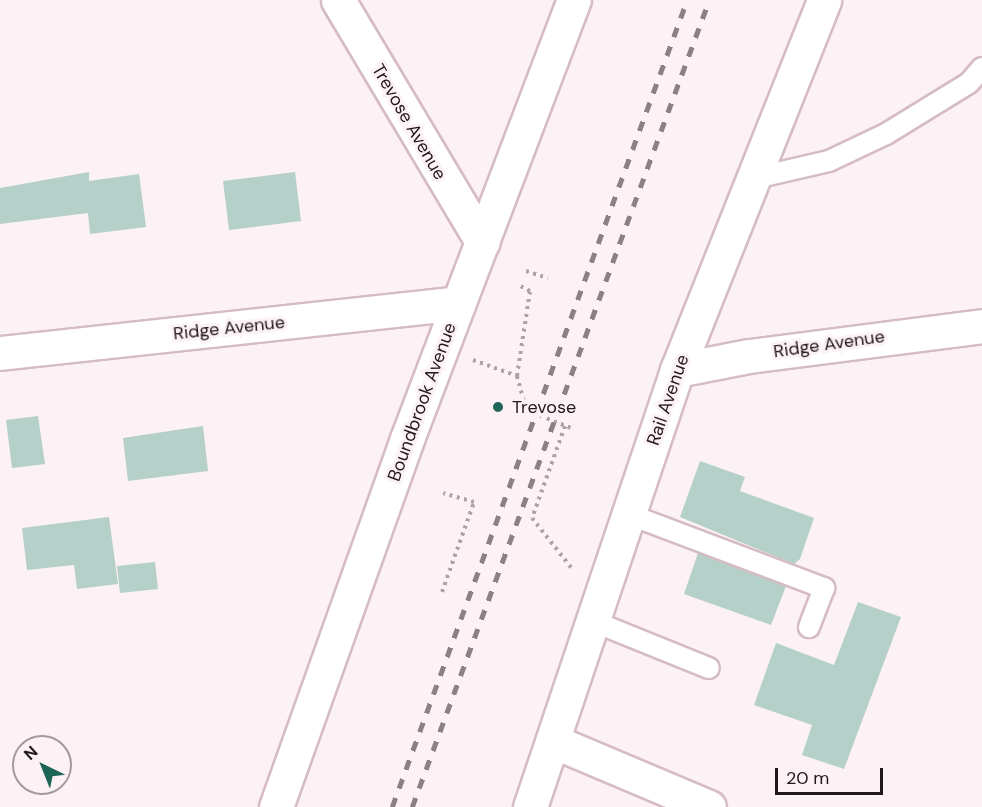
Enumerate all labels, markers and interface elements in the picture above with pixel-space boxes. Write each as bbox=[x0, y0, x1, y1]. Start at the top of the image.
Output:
street label: Trevose Avenue bbox=[367, 60, 451, 184]
street label: Ridge Avenue bbox=[172, 311, 286, 345]
street label: Boundbrook Avenue bbox=[383, 320, 461, 484]
street label: Ridge Avenue bbox=[772, 326, 886, 362]
street label: Rail Avenue bbox=[642, 352, 694, 448]
place label: Trevose bbox=[512, 396, 576, 418]
marker: Trevose bbox=[489, 398, 507, 416]
north arrow bbox=[12, 735, 72, 795]
text: N bbox=[19, 741, 42, 765]
scale bar bbox=[778, 756, 886, 794]
text: 20 m bbox=[786, 766, 829, 790]

